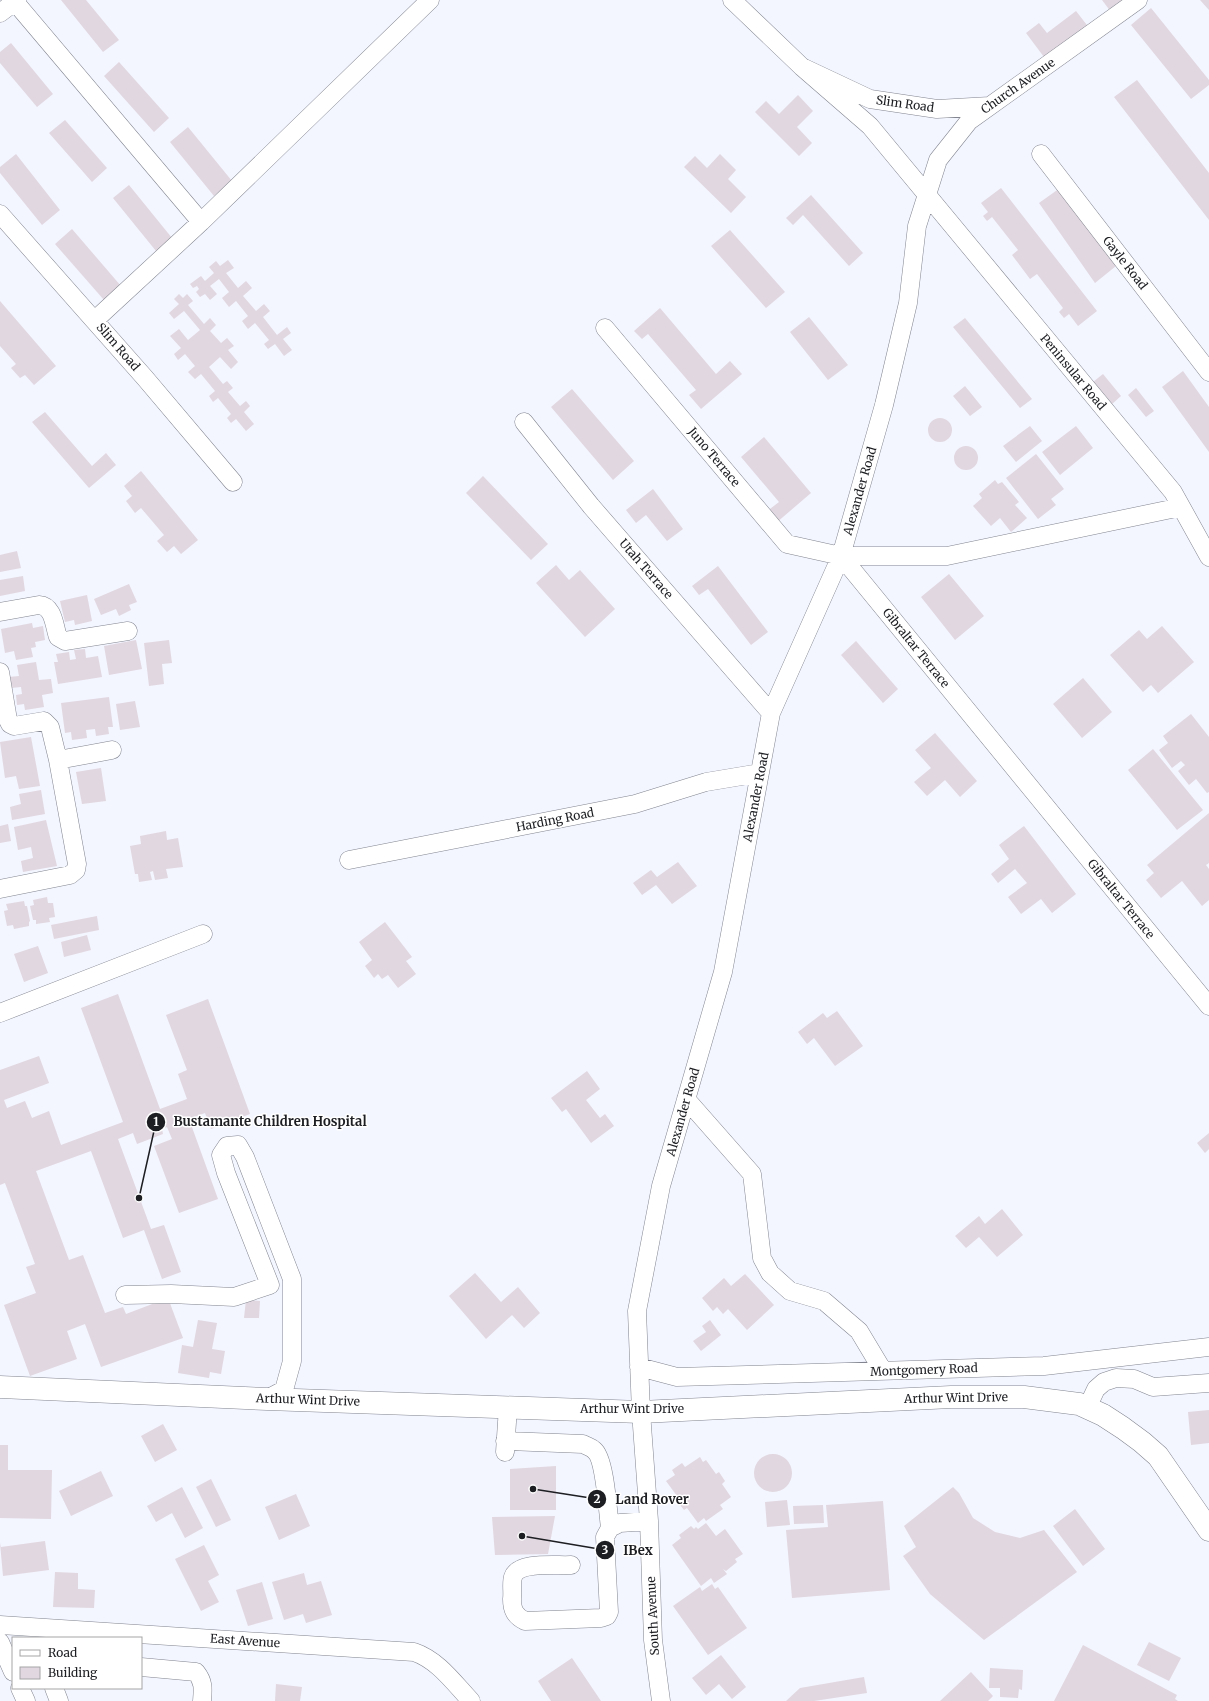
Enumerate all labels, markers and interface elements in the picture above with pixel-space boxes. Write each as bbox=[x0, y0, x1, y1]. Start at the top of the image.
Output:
street label: Church Avenue bbox=[978, 55, 1058, 117]
street label: Slim Road bbox=[875, 92, 935, 115]
street label: Gayle Road bbox=[1100, 233, 1151, 292]
street label: Slim Road bbox=[94, 320, 143, 374]
street label: Peninsular Road bbox=[1037, 331, 1109, 413]
street label: Juno Terrace bbox=[685, 423, 744, 489]
street label: Alexander Road bbox=[839, 445, 879, 538]
street label: Utah Terrace bbox=[616, 536, 676, 602]
street label: Gibraltar Terrace bbox=[880, 605, 953, 690]
street label: Alexander Road bbox=[739, 751, 772, 844]
street label: Harding Road bbox=[515, 805, 595, 834]
street label: Gibraltar Terrace bbox=[1085, 856, 1158, 941]
street label: Alexander Road bbox=[662, 1066, 702, 1159]
callout: Bustamante Children Hospital bbox=[146, 1109, 375, 1134]
text: Bustamante Children Hospital bbox=[173, 1113, 367, 1130]
text: 1 bbox=[153, 1114, 159, 1129]
street label: Montgomery Road bbox=[870, 1360, 978, 1379]
street label: Arthur Wint Drive bbox=[903, 1389, 1008, 1406]
street label: Arthur Wint Drive bbox=[255, 1390, 360, 1409]
street label: Arthur Wint Drive bbox=[579, 1401, 684, 1416]
callout: Land Rover bbox=[587, 1487, 696, 1512]
text: 2 bbox=[593, 1491, 601, 1506]
text: Land Rover bbox=[615, 1491, 689, 1508]
callout: IBex bbox=[595, 1538, 661, 1563]
text: 3 bbox=[602, 1542, 609, 1557]
text: IBex bbox=[623, 1542, 653, 1559]
street label: South Avenue bbox=[643, 1576, 662, 1656]
street label: East Avenue bbox=[210, 1631, 280, 1650]
legend bbox=[12, 1637, 142, 1689]
text: Road bbox=[48, 1645, 77, 1660]
text: Building bbox=[48, 1665, 98, 1680]

